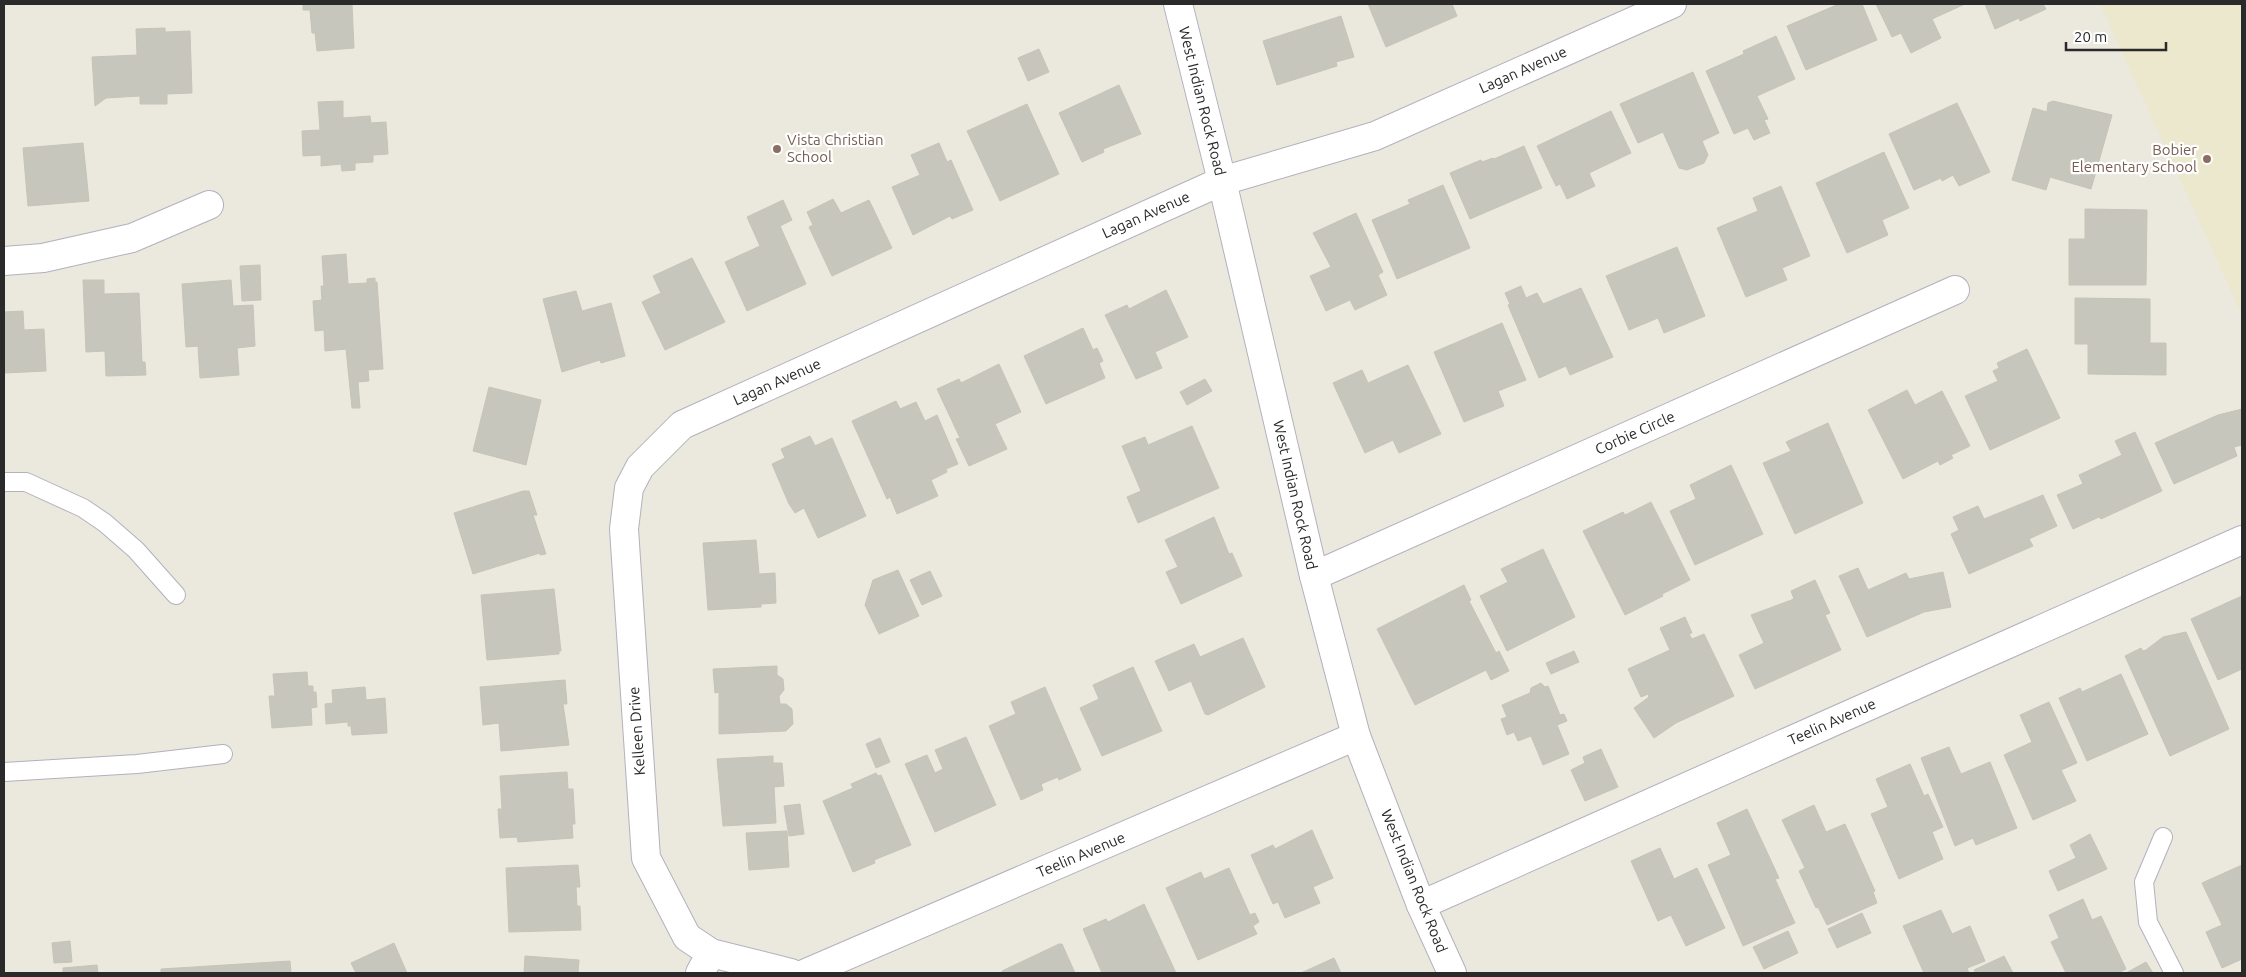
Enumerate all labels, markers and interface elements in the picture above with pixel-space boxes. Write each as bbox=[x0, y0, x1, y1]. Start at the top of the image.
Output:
scale bar bbox=[2066, 20, 2166, 52]
street label: West Indian Rock Road bbox=[1176, 25, 1229, 177]
text: 20 m bbox=[2074, 28, 2107, 45]
street label: Lagan Avenue bbox=[1476, 43, 1569, 96]
place label: Vista Christian School bbox=[787, 131, 884, 165]
place label: Bobier Elementary School bbox=[2071, 141, 2197, 175]
marker: Vista Christian School bbox=[771, 143, 783, 155]
marker: Bobier Elementary School bbox=[2201, 153, 2213, 165]
street label: Lagan Avenue bbox=[1099, 188, 1192, 241]
street label: Lagan Avenue bbox=[730, 355, 823, 408]
street label: Corbie Circle bbox=[1592, 407, 1677, 458]
street label: West Indian Rock Road bbox=[1270, 418, 1321, 571]
street label: Kelleen Drive bbox=[625, 686, 648, 776]
street label: Teelin Avenue bbox=[1785, 695, 1878, 748]
street label: West Indian Rock Road bbox=[1378, 807, 1451, 955]
street label: Teelin Avenue bbox=[1034, 828, 1128, 881]

